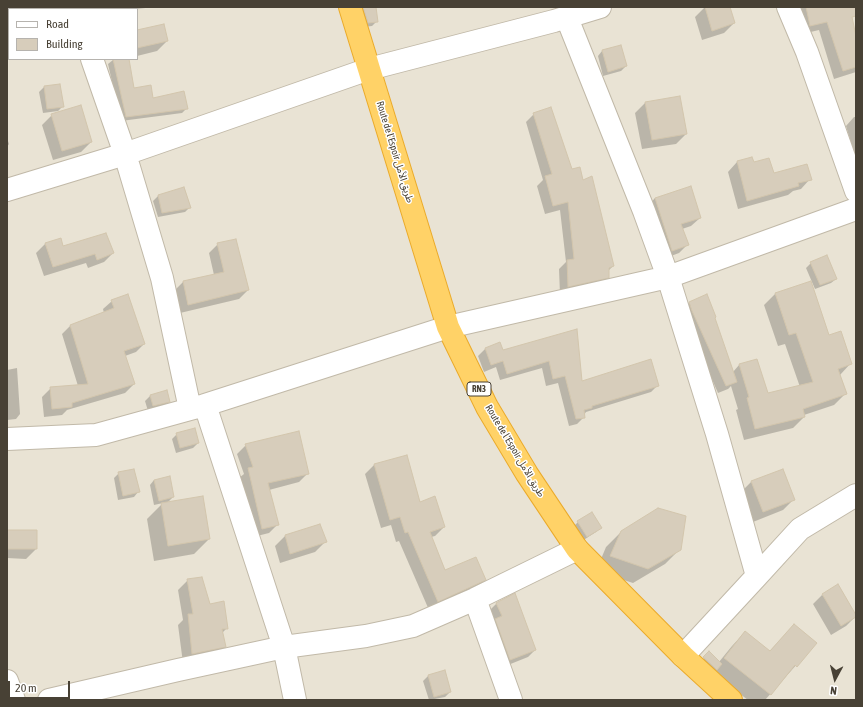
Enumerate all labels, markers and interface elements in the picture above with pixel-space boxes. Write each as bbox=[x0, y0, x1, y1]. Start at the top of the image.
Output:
legend bbox=[8, 8, 138, 60]
text: Road bbox=[46, 17, 69, 31]
text: Building bbox=[46, 37, 83, 51]
street label: Route de l’Espoir طريق الأمل bbox=[374, 100, 416, 204]
road number: RN3 bbox=[467, 382, 491, 396]
street label: Route de l’Espoir طريق الأمل bbox=[483, 403, 547, 499]
north arrow bbox=[815, 659, 855, 699]
scale bar bbox=[10, 673, 72, 699]
text: 20 m bbox=[15, 681, 37, 695]
text: N bbox=[830, 685, 837, 697]

